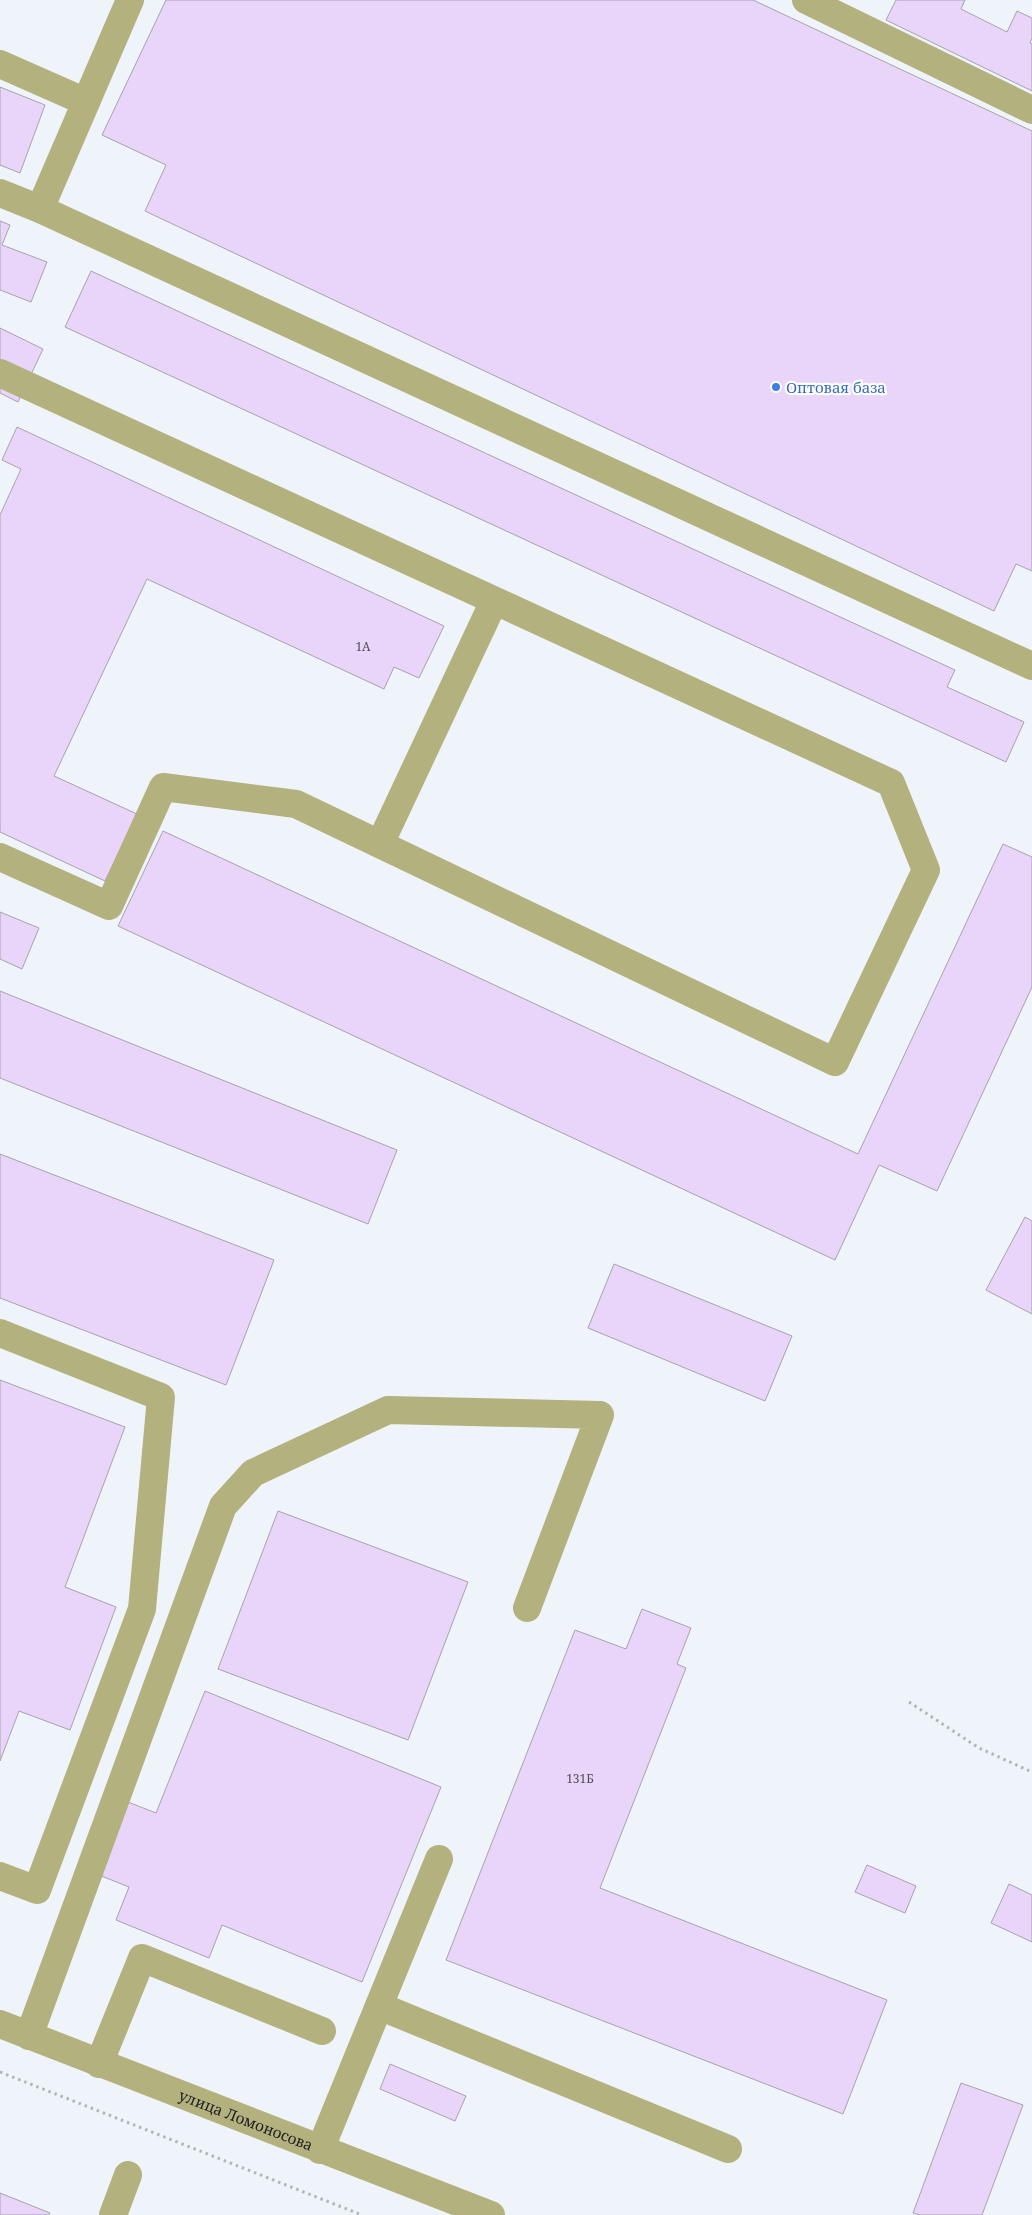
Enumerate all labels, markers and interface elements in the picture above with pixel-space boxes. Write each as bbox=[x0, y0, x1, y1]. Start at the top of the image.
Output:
place label: Оптовая база bbox=[786, 377, 886, 397]
marker: Оптовая база bbox=[770, 381, 782, 393]
house number: 1А bbox=[355, 638, 371, 655]
house number: 131Б bbox=[566, 1770, 594, 1787]
street label: улица Ломоносова bbox=[176, 2085, 316, 2155]

